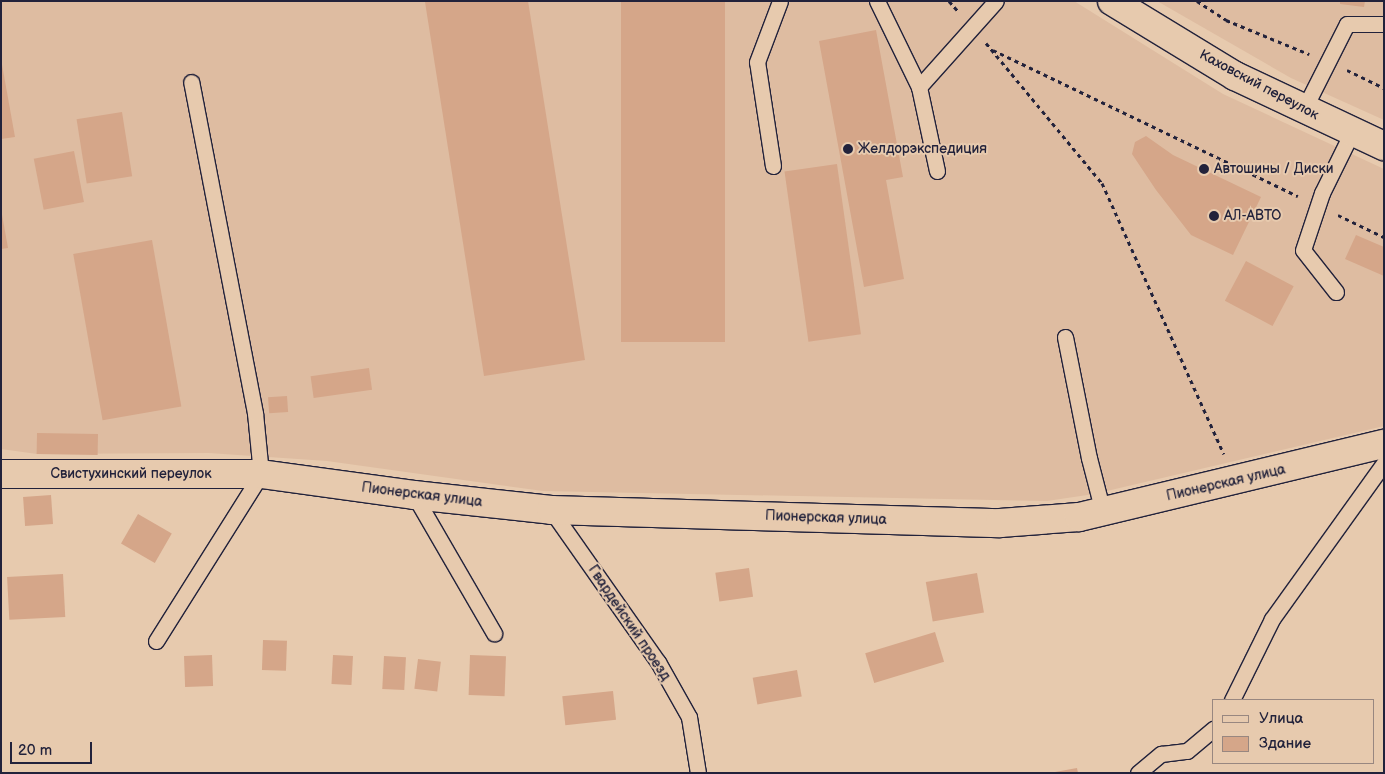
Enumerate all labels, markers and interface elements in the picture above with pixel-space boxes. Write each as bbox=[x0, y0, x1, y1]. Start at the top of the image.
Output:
street label: Каховский переулок bbox=[1196, 46, 1322, 124]
place label: Желдорэкспедиция bbox=[858, 141, 987, 157]
marker: Желдорэкспедиция bbox=[842, 143, 854, 155]
place label: Автошины / Диски bbox=[1214, 161, 1334, 177]
marker: Автошины / Диски bbox=[1198, 163, 1210, 175]
place label: АЛ-АВТО bbox=[1224, 208, 1281, 224]
marker: АЛ-АВТО bbox=[1208, 210, 1220, 222]
street label: Пионерская улица bbox=[1165, 461, 1287, 505]
street label: Свистухинский переулок bbox=[50, 466, 212, 482]
street label: Пионерская улица bbox=[360, 479, 484, 511]
street label: Пионерская улица bbox=[765, 507, 887, 529]
street label: Гвардейский проезд bbox=[584, 562, 674, 684]
legend bbox=[1212, 699, 1375, 764]
text: Улица bbox=[1259, 709, 1303, 728]
scale bar bbox=[12, 732, 95, 764]
text: Здание bbox=[1259, 734, 1311, 753]
text: 20 m bbox=[18, 741, 52, 760]

